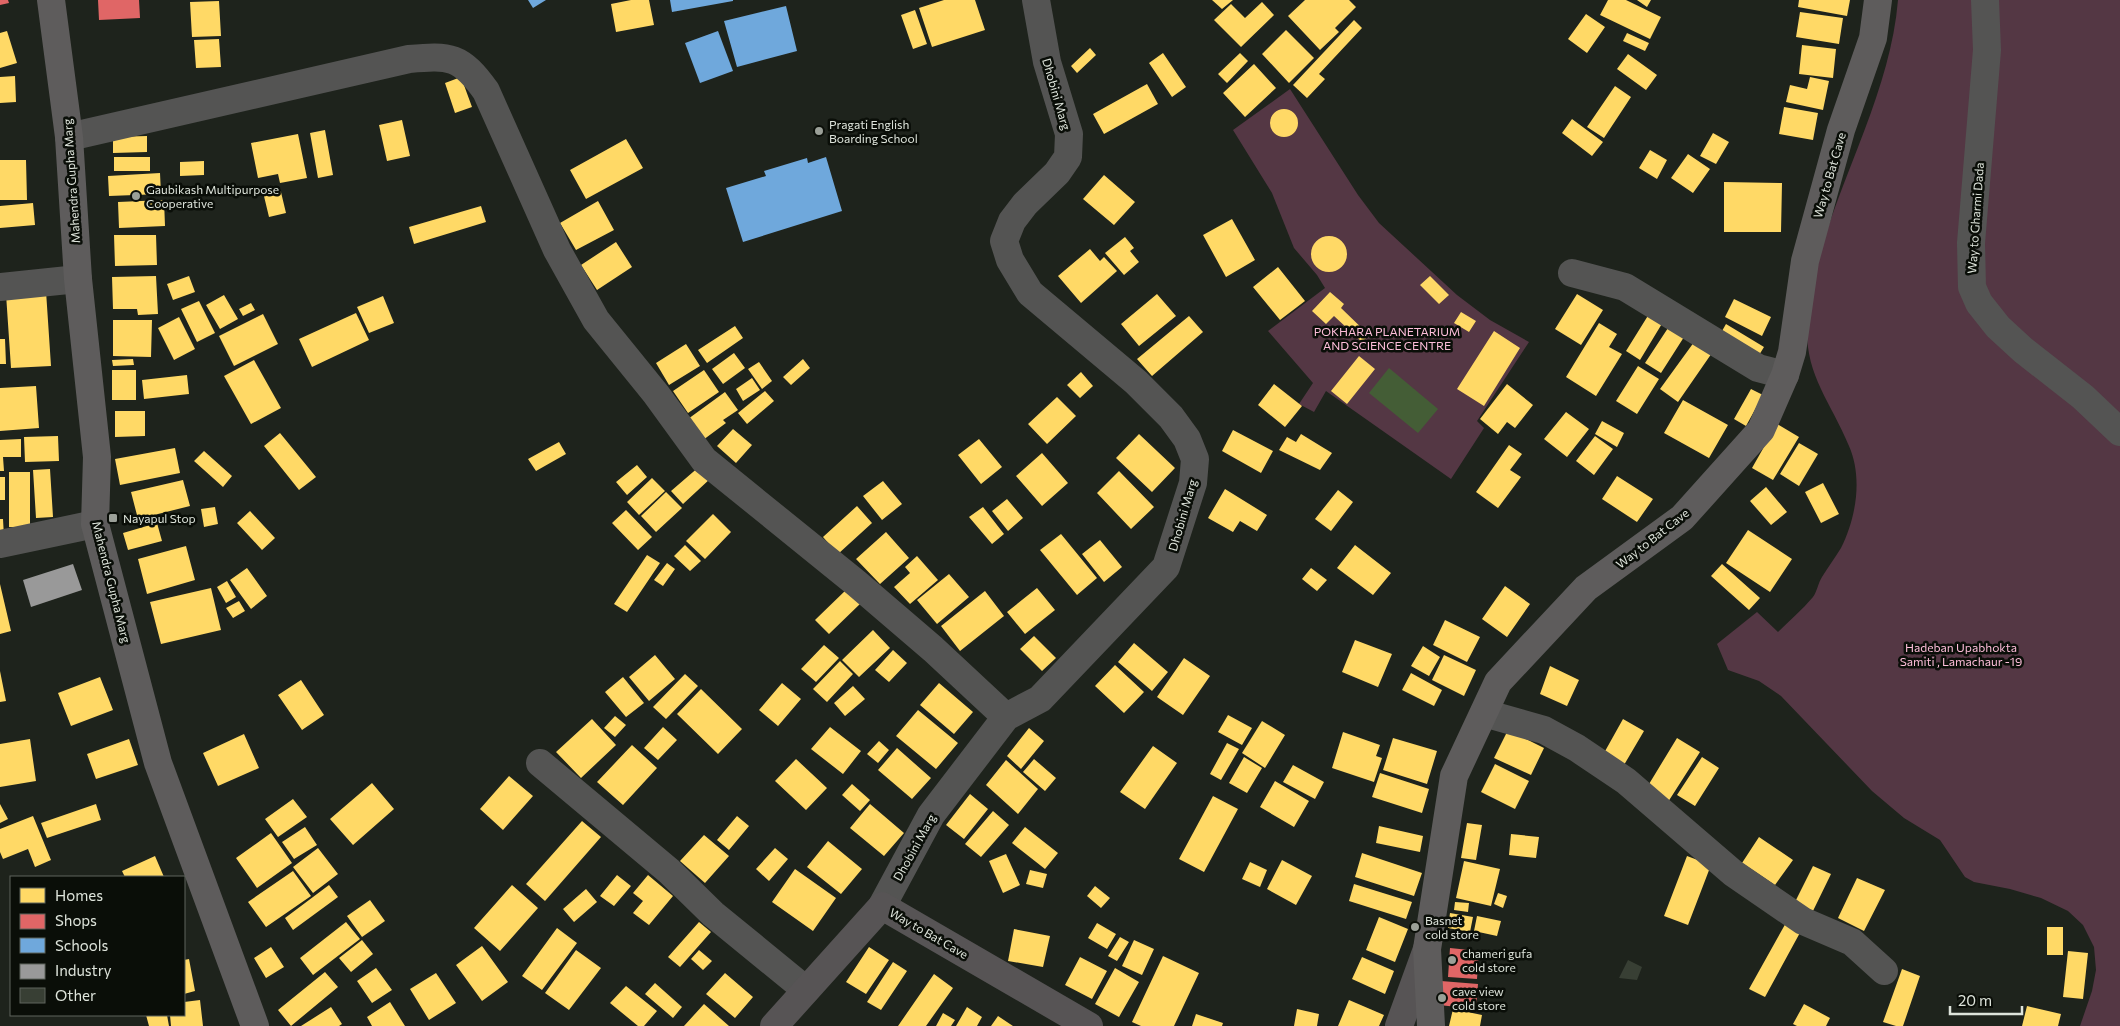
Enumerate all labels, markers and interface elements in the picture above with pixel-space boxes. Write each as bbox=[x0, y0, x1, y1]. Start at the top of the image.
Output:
street label: Dhobini Marg bbox=[1040, 56, 1074, 132]
place label: Pragati English Boarding School bbox=[829, 117, 918, 145]
street label: Mahendra Gupha Marg bbox=[60, 118, 82, 244]
marker: Pragati English Boarding School bbox=[813, 125, 825, 137]
street label: Way to Bat Cave bbox=[1810, 131, 1848, 219]
street label: Way to Gharmi Dada bbox=[1964, 162, 1986, 274]
place label: Gaubikash Multipurpose Cooperative bbox=[146, 182, 279, 210]
marker: Gaubikash Multipurpose Cooperative bbox=[130, 190, 142, 202]
park label: POKHARA PLANETARIUM AND SCIENCE CENTRE bbox=[1314, 324, 1460, 352]
street label: Dhobini Marg bbox=[1165, 477, 1199, 553]
street label: Way to Bat Cave bbox=[1613, 505, 1691, 571]
place label: Nayapul Stop bbox=[123, 511, 196, 525]
marker: Nayapul Stop bbox=[107, 512, 119, 524]
street label: Mahendra Gupha Marg bbox=[90, 520, 134, 645]
park label: Hadeban Upabhokta Samiti , Lamachaur -19 bbox=[1900, 640, 2022, 668]
street label: Dhobini Marg bbox=[890, 811, 938, 883]
legend bbox=[10, 876, 185, 1016]
text: Homes bbox=[55, 886, 103, 904]
street label: Way to Bat Cave bbox=[887, 905, 971, 961]
text: Shops bbox=[55, 911, 97, 929]
place label: Basnet cold store bbox=[1425, 913, 1479, 941]
marker: Basnet cold store bbox=[1409, 921, 1421, 933]
text: Schools bbox=[55, 936, 109, 954]
place label: chameri gufa cold store bbox=[1462, 946, 1532, 974]
marker: chameri gufa cold store bbox=[1446, 954, 1458, 966]
text: Industry bbox=[55, 961, 112, 979]
place label: cave view cold store bbox=[1452, 984, 1506, 1012]
scale bar bbox=[1950, 984, 2022, 1016]
text: Other bbox=[55, 986, 96, 1004]
text: 20 m bbox=[1958, 991, 1992, 1009]
marker: cave view cold store bbox=[1436, 992, 1448, 1004]

